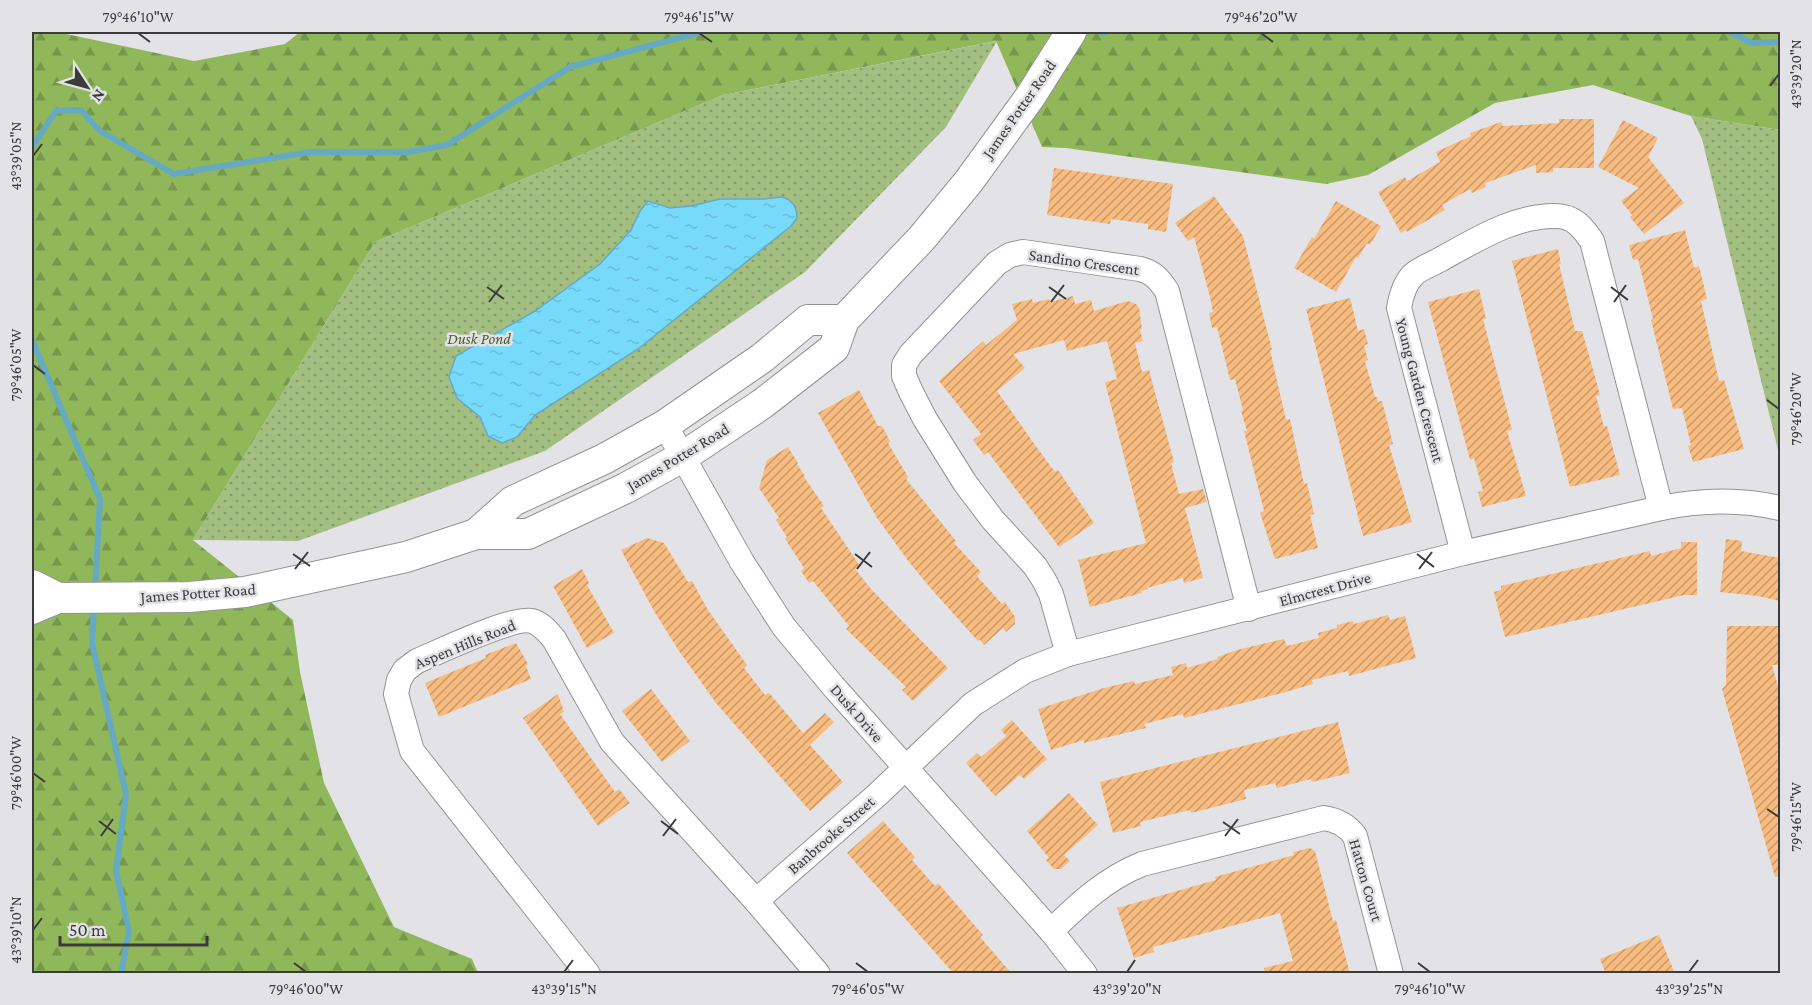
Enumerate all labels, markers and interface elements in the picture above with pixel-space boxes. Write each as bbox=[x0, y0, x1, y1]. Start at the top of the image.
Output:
text: 79°46'10"W bbox=[103, 9, 174, 25]
text: 79°46'15"W bbox=[664, 9, 734, 25]
text: 79°46'20"W bbox=[1225, 9, 1298, 25]
text: 43°39'20"N bbox=[1788, 39, 1804, 109]
street label: James Potter Road bbox=[978, 56, 1060, 163]
north arrow bbox=[57, 57, 117, 117]
text: N bbox=[89, 86, 109, 105]
text: 43°39'05"N bbox=[8, 121, 24, 191]
street label: Sandino Crescent bbox=[1028, 246, 1141, 278]
street label: Young Garden Crescent bbox=[1392, 316, 1448, 465]
text: 79°46'05"W bbox=[8, 328, 24, 401]
park label: Dusk Pond bbox=[447, 330, 511, 347]
text: 79°46'20"W bbox=[1788, 372, 1804, 445]
street label: James Potter Road bbox=[622, 420, 733, 496]
street label: Elmcrest Drive bbox=[1277, 569, 1373, 609]
street label: James Potter Road bbox=[138, 580, 257, 607]
street label: Aspen Hills Road bbox=[412, 616, 519, 673]
street label: Dusk Drive bbox=[827, 681, 887, 745]
text: 79°46'00"W bbox=[8, 736, 24, 810]
text: 79°46'15"W bbox=[1788, 782, 1804, 852]
street label: Banbrooke Street bbox=[784, 792, 878, 877]
street label: Hatton Court bbox=[1346, 837, 1386, 924]
text: 43°39'10"N bbox=[8, 896, 24, 964]
scale bar bbox=[60, 909, 207, 947]
text: 50 m bbox=[69, 920, 106, 940]
text: 79°46'00"W bbox=[269, 981, 343, 997]
text: 43°39'15"N bbox=[531, 981, 597, 997]
text: 79°46'05"W bbox=[832, 981, 905, 997]
text: 43°39'20"N bbox=[1092, 981, 1162, 997]
text: 79°46'10"W bbox=[1395, 981, 1466, 997]
text: 43°39'25"N bbox=[1655, 981, 1723, 997]

